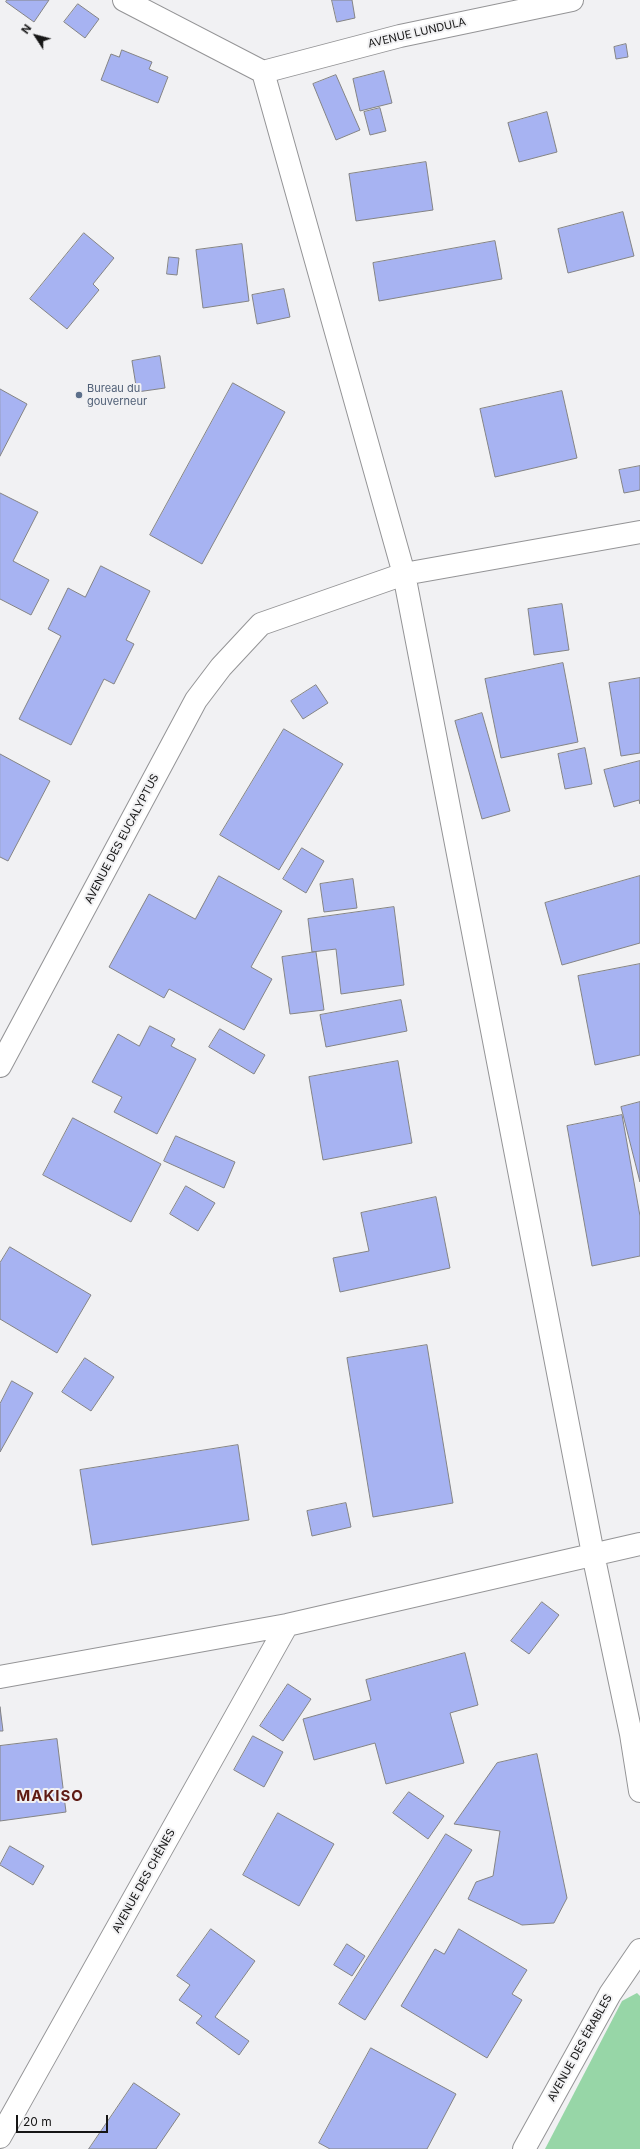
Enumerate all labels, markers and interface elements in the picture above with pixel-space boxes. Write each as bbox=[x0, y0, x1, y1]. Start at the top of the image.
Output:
street label: AVENUE LUNDULA bbox=[367, 15, 467, 51]
north arrow bbox=[16, 16, 56, 56]
text: N bbox=[18, 21, 34, 36]
place label: Bureau du gouverneur bbox=[87, 382, 147, 408]
marker: Bureau du gouverneur bbox=[74, 390, 84, 400]
street label: AVENUE DES EUCALYPTUS bbox=[82, 772, 162, 906]
district label: MAKISO bbox=[16, 1787, 84, 1805]
street label: AVENUE DES CHÊNES bbox=[110, 1827, 178, 1935]
street label: AVENUE DES ÉRABLES bbox=[545, 1992, 615, 2104]
scale bar bbox=[18, 2107, 110, 2133]
text: 20 m bbox=[23, 2114, 52, 2129]

